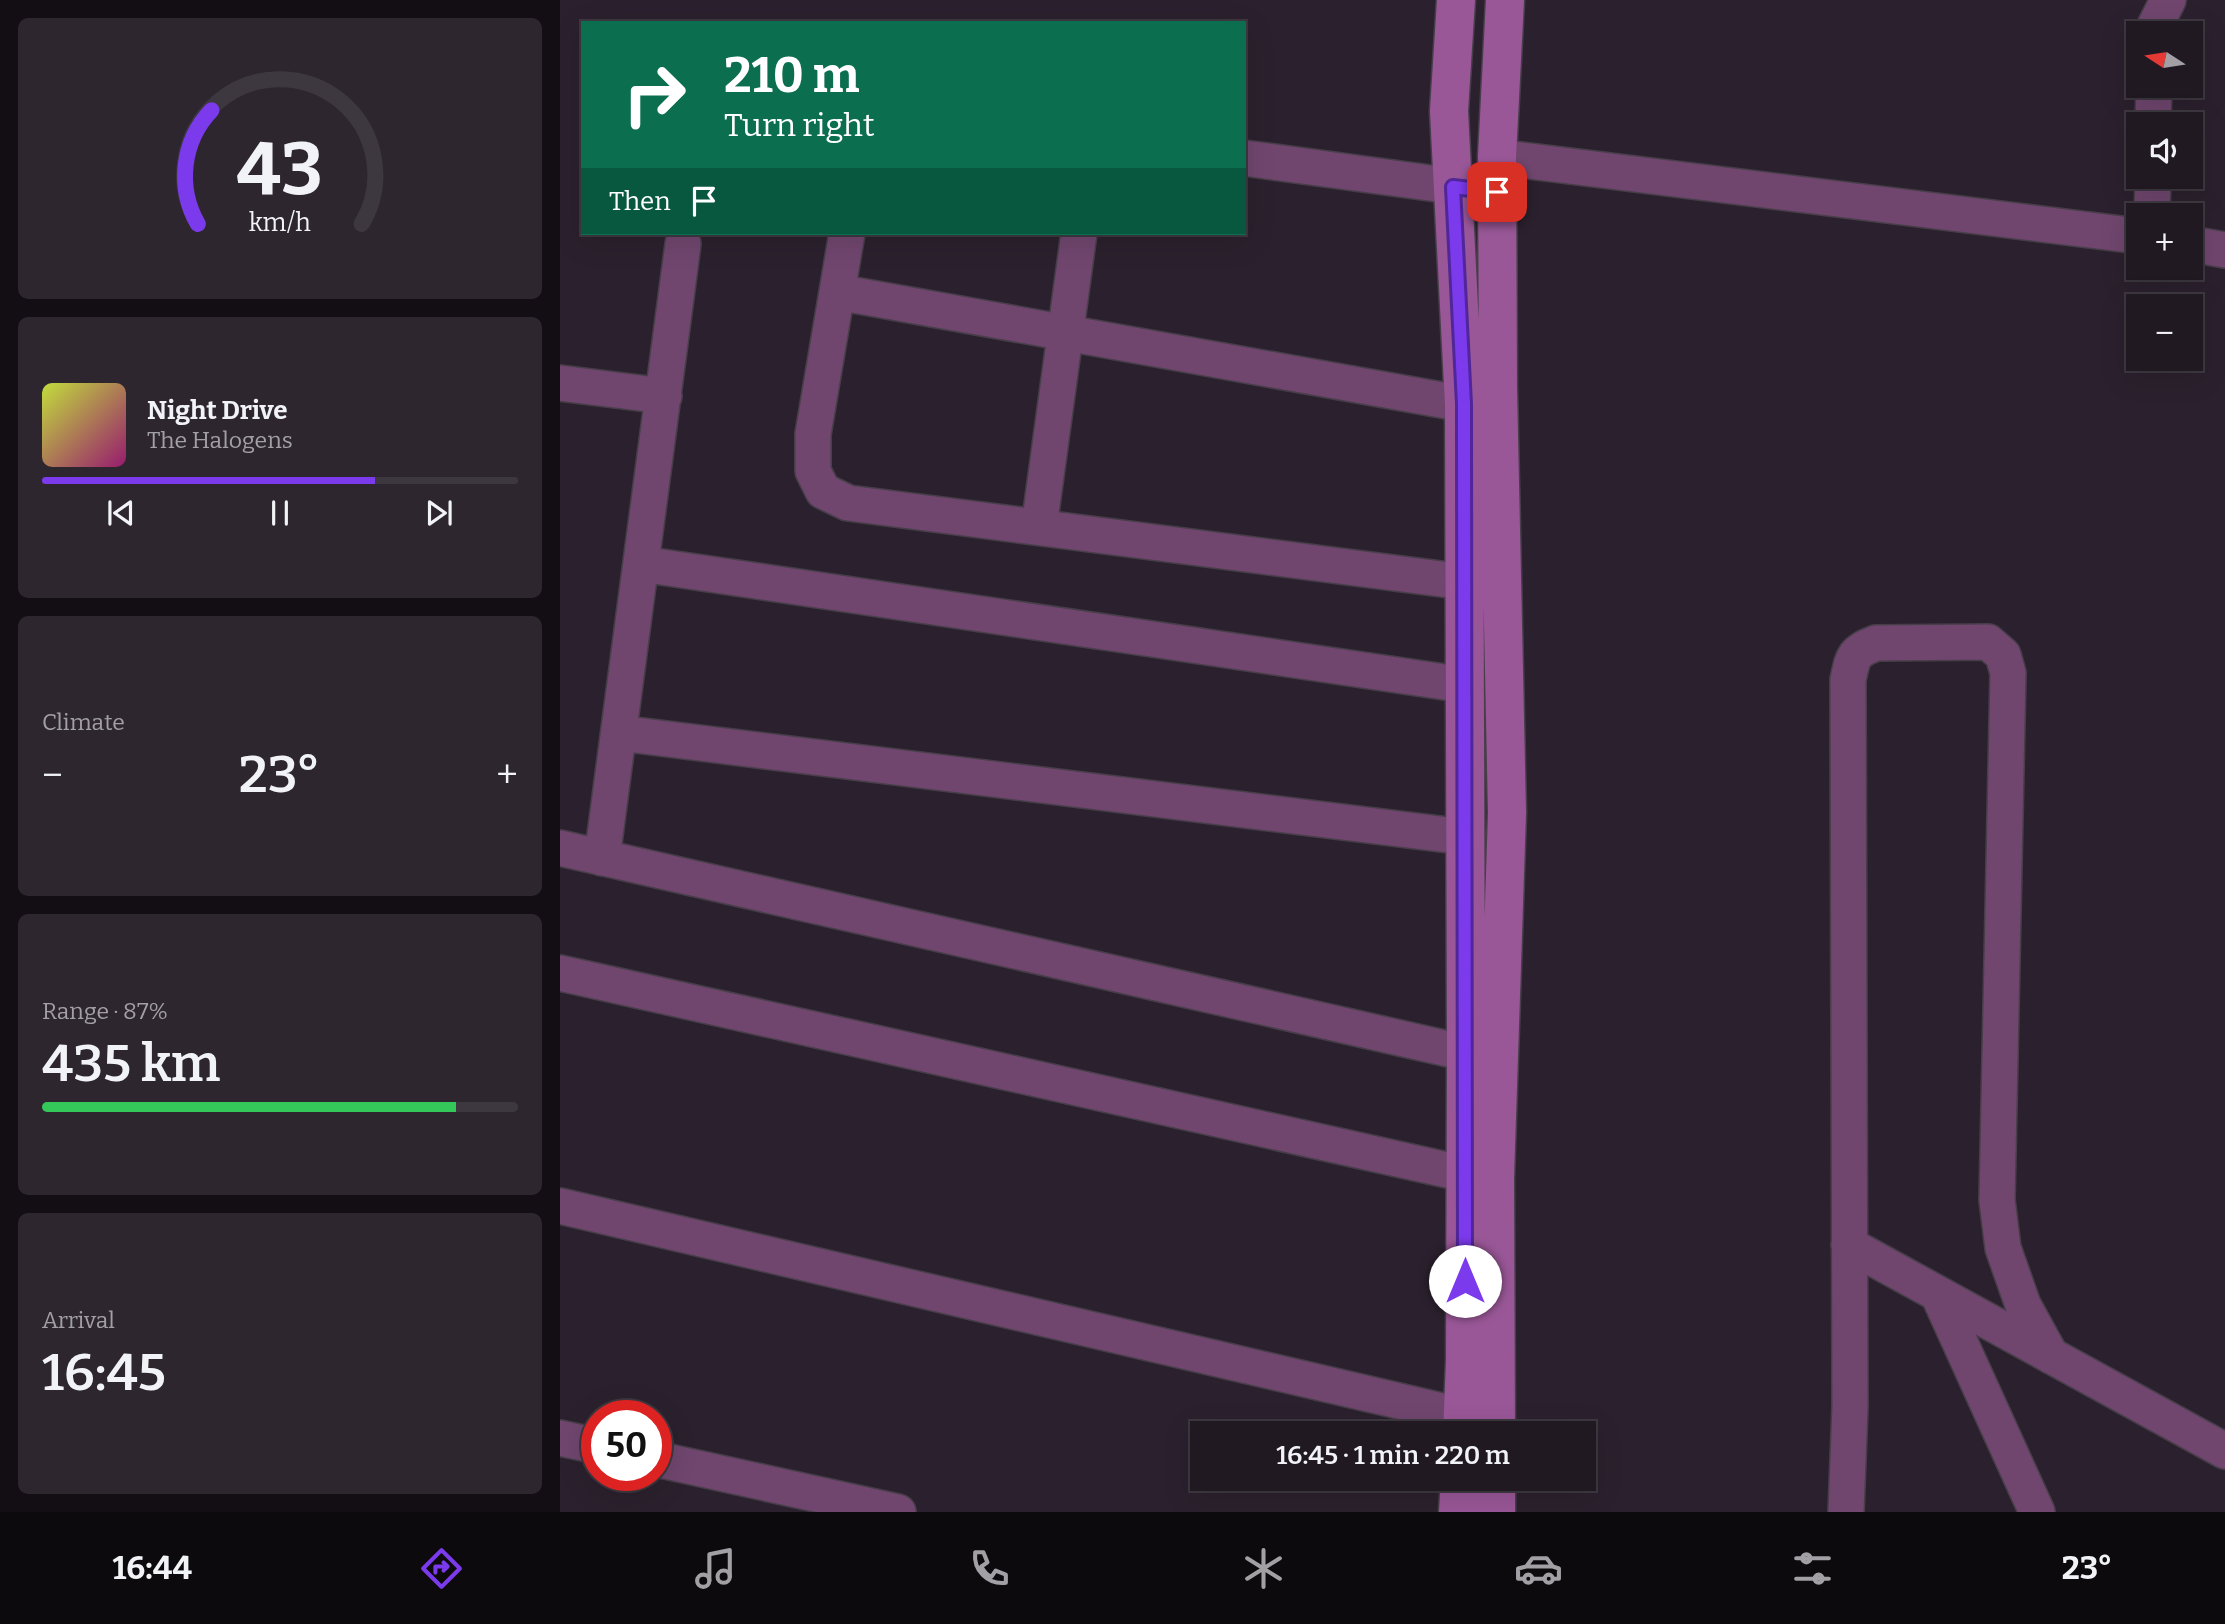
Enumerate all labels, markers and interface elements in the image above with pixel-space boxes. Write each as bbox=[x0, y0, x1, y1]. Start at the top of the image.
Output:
north arrow bbox=[2126, 21, 2203, 98]
map controls bbox=[2126, 21, 2203, 371]
text: 210 m bbox=[724, 46, 859, 105]
icon: right bbox=[609, 49, 700, 140]
text: Turn right bbox=[724, 106, 875, 144]
button: sound bbox=[2126, 112, 2203, 189]
text: 43 bbox=[237, 127, 323, 214]
pin bbox=[1467, 162, 1527, 222]
icon: arrive bbox=[1478, 173, 1516, 211]
icon: arrive bbox=[685, 182, 723, 220]
text: Then bbox=[609, 186, 671, 217]
button: + bbox=[2126, 203, 2203, 280]
text: km/h bbox=[249, 208, 311, 238]
button: − bbox=[2126, 294, 2203, 371]
text: Night Drive bbox=[147, 395, 288, 426]
text: The Halogens bbox=[147, 426, 293, 454]
icon: previous bbox=[102, 494, 140, 532]
icon: pause bbox=[261, 494, 299, 532]
icon: next bbox=[420, 494, 458, 532]
text: Climate bbox=[42, 708, 125, 736]
text: 23° bbox=[239, 743, 321, 806]
text: − bbox=[42, 752, 63, 798]
text: + bbox=[496, 752, 518, 798]
text: Range · 87% bbox=[42, 997, 168, 1025]
text: 435 km bbox=[42, 1032, 220, 1095]
position arrow bbox=[1428, 1244, 1502, 1318]
text: Arrival bbox=[42, 1306, 115, 1334]
text: 16:45 bbox=[42, 1341, 166, 1404]
speed limit sign: 50 bbox=[581, 1400, 672, 1491]
text: 16:45 · 1 min · 220 m bbox=[1276, 1440, 1510, 1471]
icon: directions bbox=[417, 1544, 466, 1593]
icon: music bbox=[691, 1544, 740, 1593]
icon: phone bbox=[965, 1544, 1014, 1593]
icon: climate bbox=[1239, 1544, 1288, 1593]
icon: car bbox=[1514, 1544, 1563, 1593]
icon: filters bbox=[1788, 1544, 1837, 1593]
text: 16:44 bbox=[113, 1549, 192, 1587]
text: 23° bbox=[2062, 1549, 2112, 1587]

